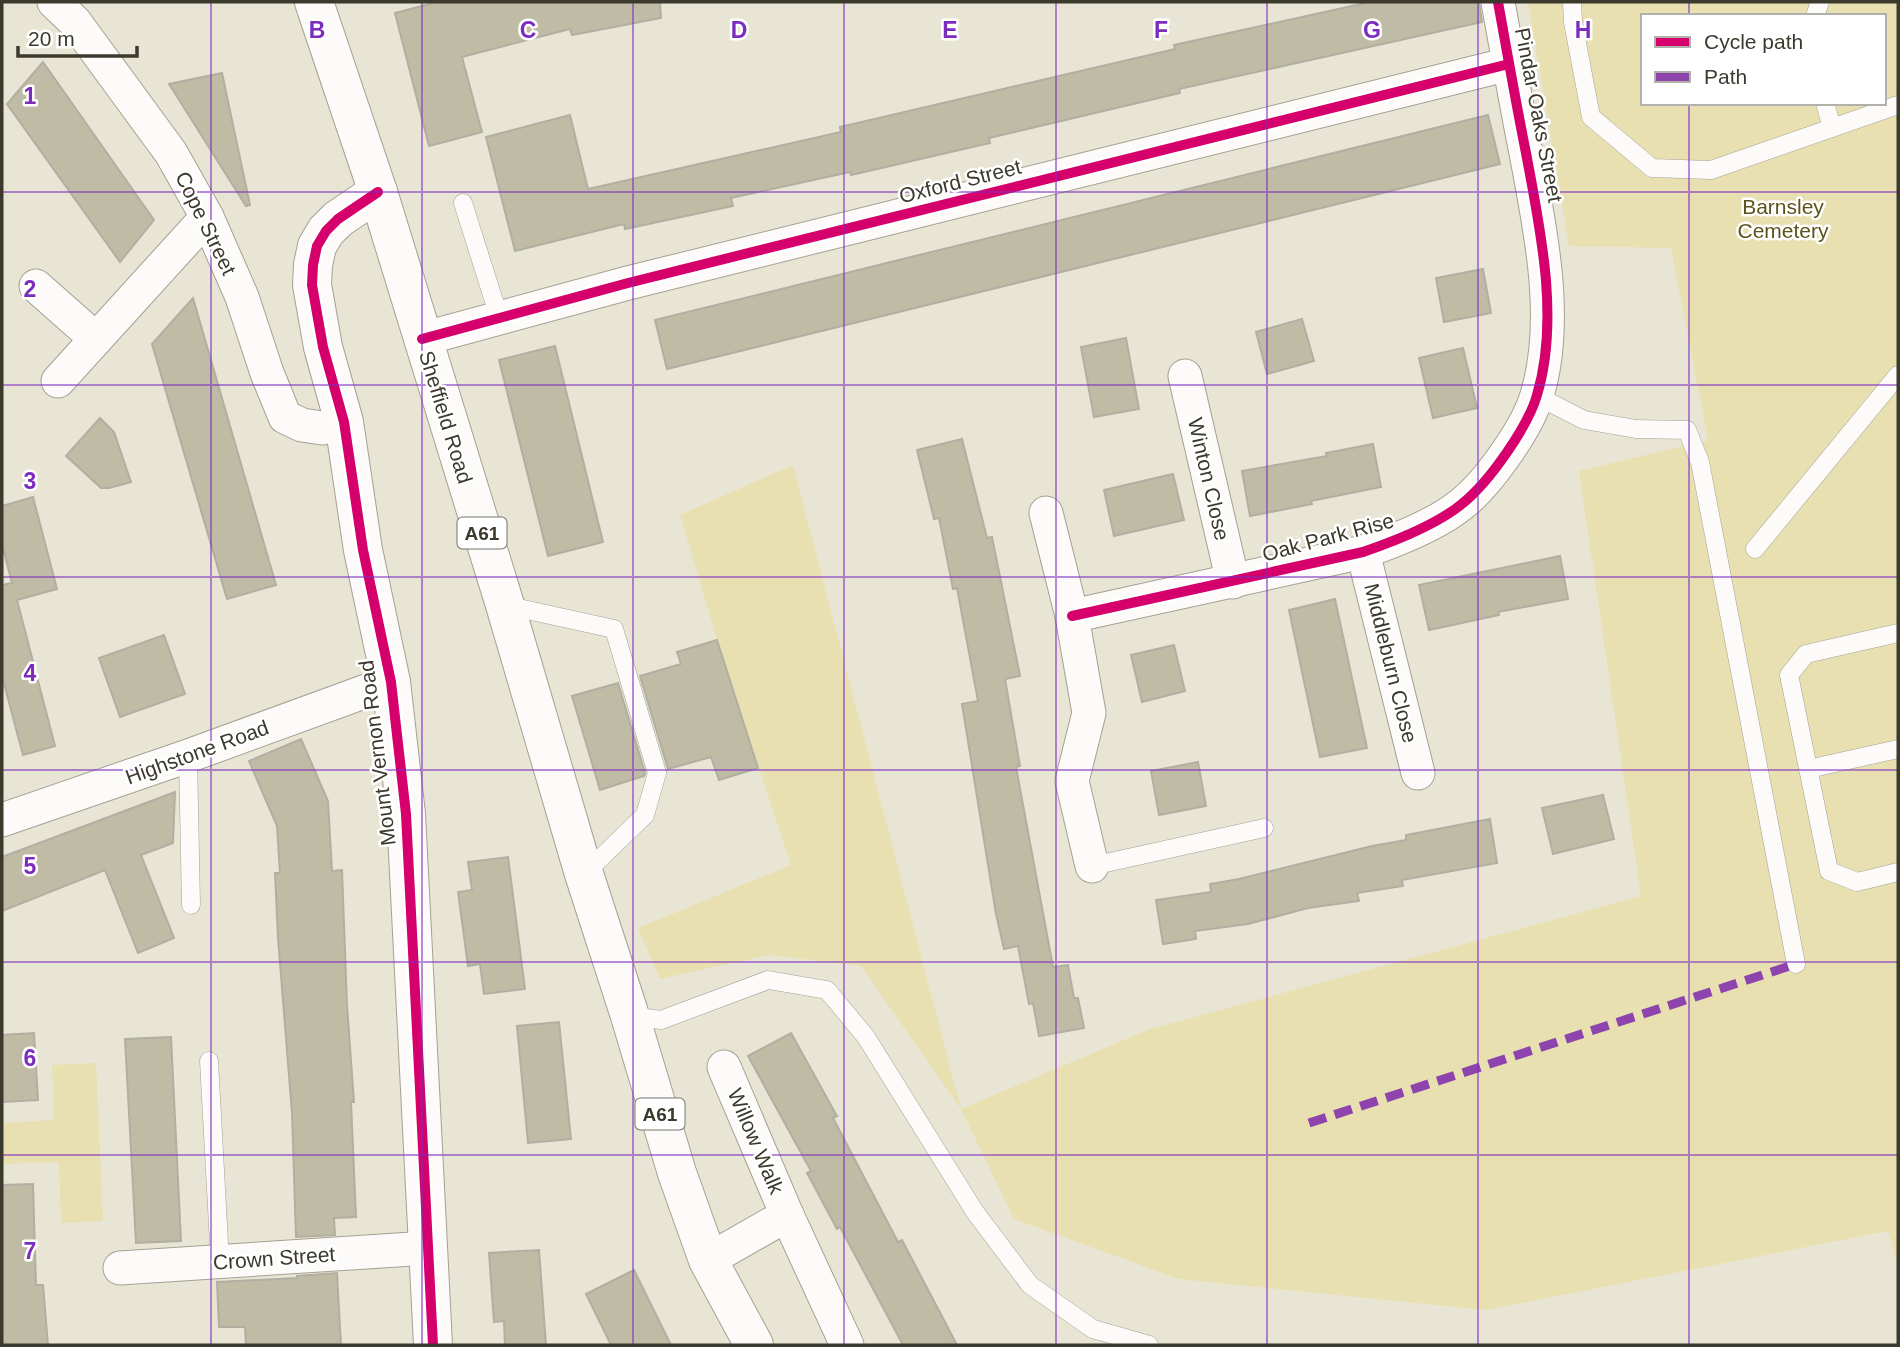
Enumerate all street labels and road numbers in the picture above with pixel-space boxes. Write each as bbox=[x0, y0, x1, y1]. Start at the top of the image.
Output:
street label: Pindar Oaks Street bbox=[1511, 26, 1567, 204]
street label: Oxford Street bbox=[897, 155, 1024, 207]
street label: Cope Street bbox=[171, 168, 241, 279]
street label: Sheffield Road bbox=[415, 348, 477, 486]
street label: Winton Close bbox=[1184, 416, 1234, 542]
street label: Oak Park Rise bbox=[1260, 508, 1396, 566]
road number: A61 bbox=[458, 518, 506, 548]
street label: Middleburn Close bbox=[1360, 581, 1422, 745]
street label: Mount Vernon Road bbox=[354, 659, 400, 847]
street label: Highstone Road bbox=[122, 715, 272, 789]
street label: Willow Walk bbox=[723, 1085, 789, 1198]
road number: A61 bbox=[636, 1098, 684, 1130]
street label: Crown Street bbox=[212, 1242, 336, 1274]

